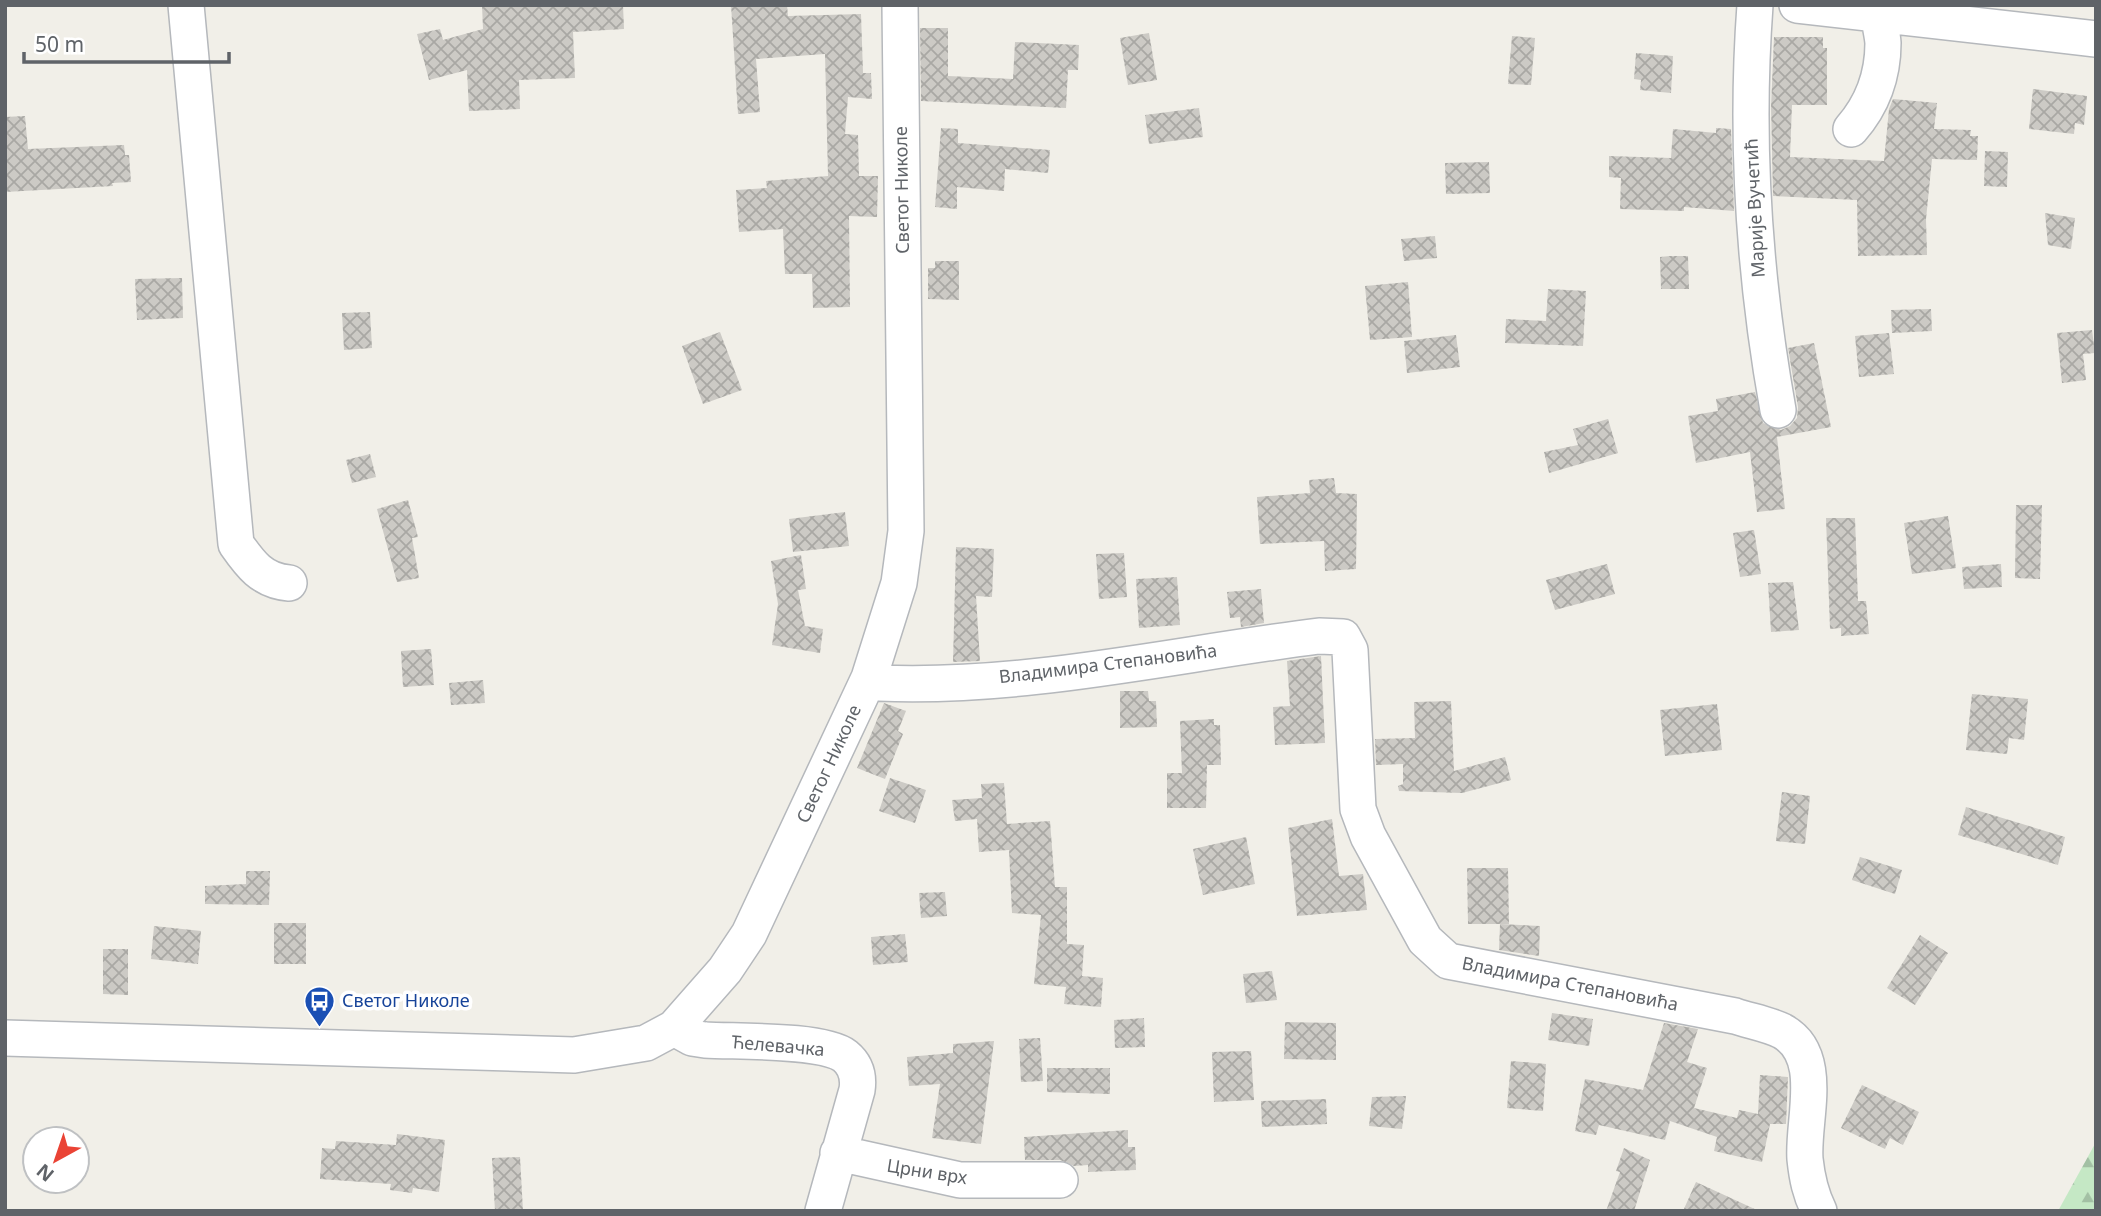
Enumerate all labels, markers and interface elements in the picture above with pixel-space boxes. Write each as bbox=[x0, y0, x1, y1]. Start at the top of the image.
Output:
scale bar bbox=[24, 21, 229, 65]
text: 50 m bbox=[35, 30, 84, 58]
street label: Светог Николе bbox=[888, 126, 914, 254]
street label: Марије Вучетић bbox=[1738, 138, 1770, 278]
street label: Владимира Степановића bbox=[997, 638, 1218, 688]
street label: Светог Николе bbox=[790, 701, 866, 827]
street label: Владимира Степановића bbox=[1460, 950, 1680, 1016]
bus stop icon: Светог Николе bbox=[302, 984, 336, 1028]
place label: Светог Николе bbox=[342, 988, 470, 1012]
street label: Ћелевачка bbox=[731, 1029, 826, 1061]
north arrow bbox=[21, 1125, 91, 1195]
street label: Црни врх bbox=[885, 1153, 970, 1189]
text: N bbox=[31, 1158, 59, 1188]

